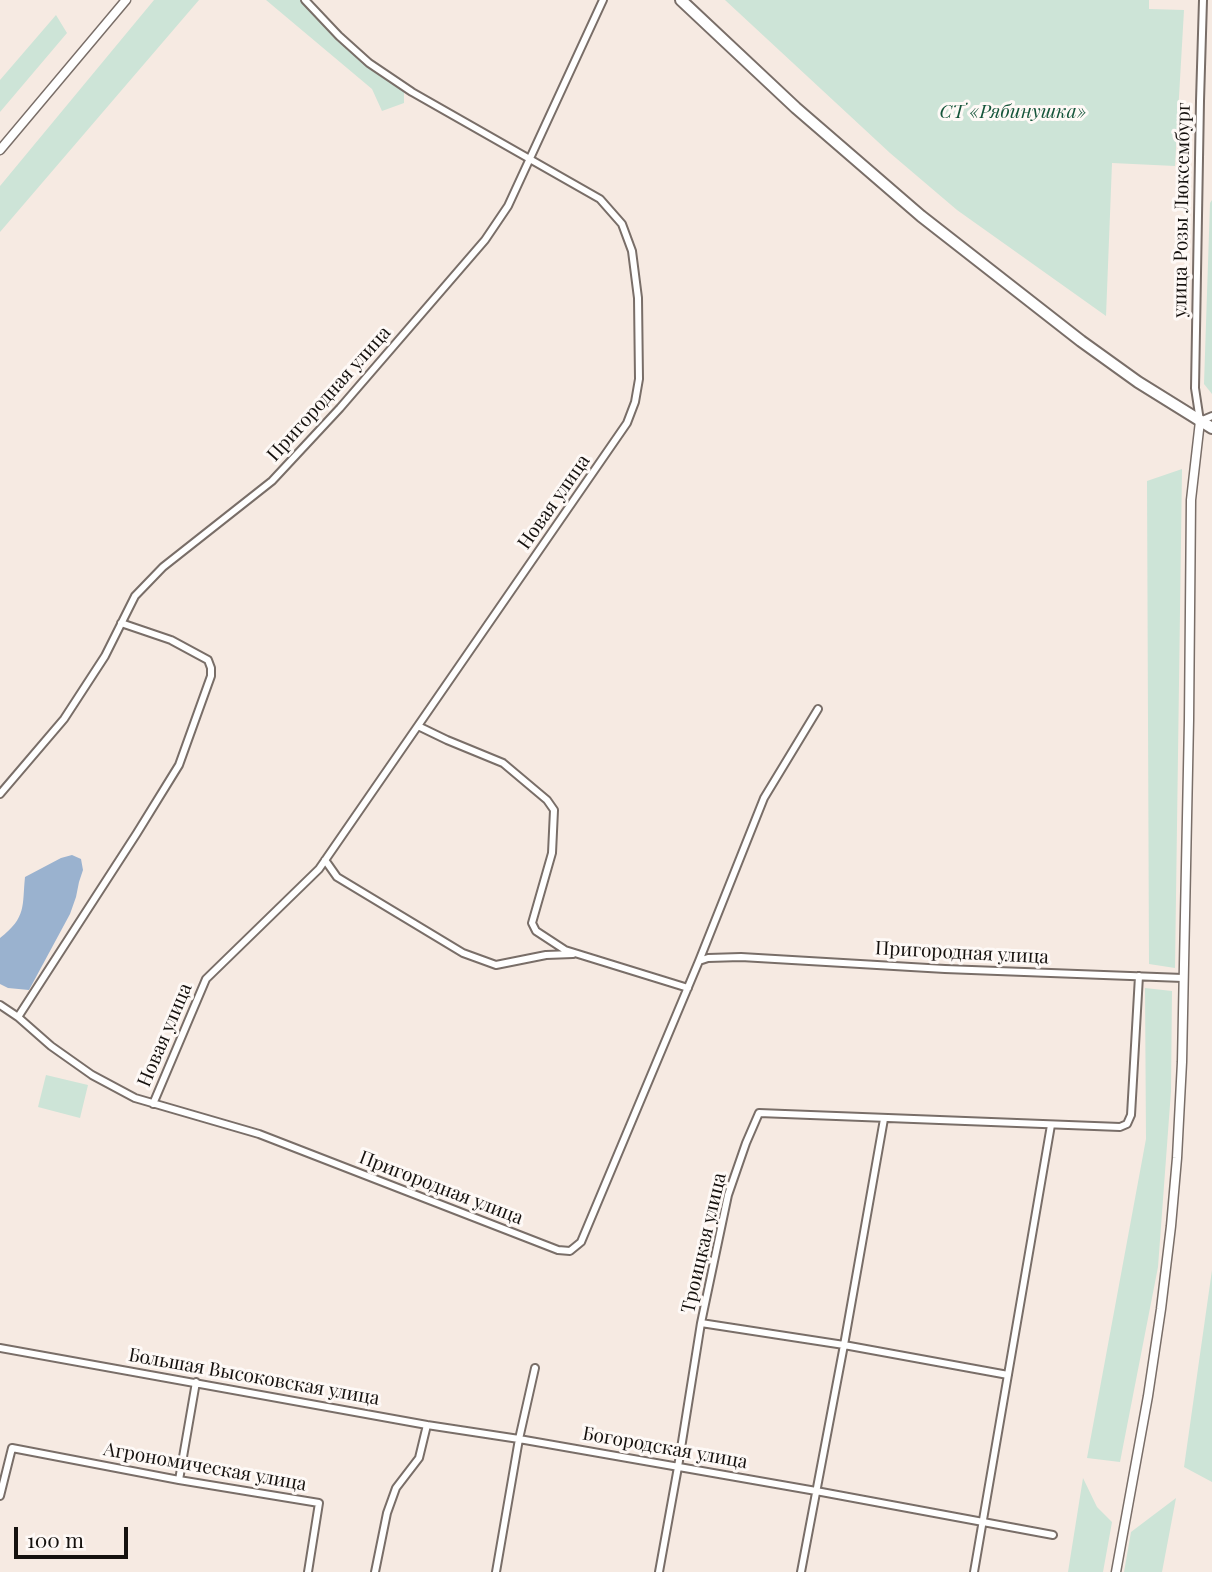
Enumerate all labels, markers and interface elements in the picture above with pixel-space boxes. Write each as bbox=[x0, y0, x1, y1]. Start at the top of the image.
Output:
park label: СТ «Рябинушка» bbox=[940, 101, 1086, 123]
street label: улица Розы Люксембург bbox=[1169, 102, 1195, 318]
street label: Пригородная улица bbox=[262, 322, 396, 466]
street label: Новая улица bbox=[513, 450, 595, 554]
street label: Пригородная улица bbox=[875, 937, 1049, 969]
street label: Новая улица bbox=[133, 980, 197, 1090]
street label: Пригородная улица bbox=[356, 1146, 526, 1230]
street label: Троицкая улица bbox=[677, 1171, 731, 1315]
street label: Большая Высоковская улица bbox=[127, 1344, 381, 1410]
street label: Богородская улица bbox=[581, 1422, 749, 1474]
street label: Агрономическая улица bbox=[102, 1438, 308, 1496]
scale bar bbox=[18, 1512, 131, 1556]
text: 100 m bbox=[27, 1525, 84, 1553]

